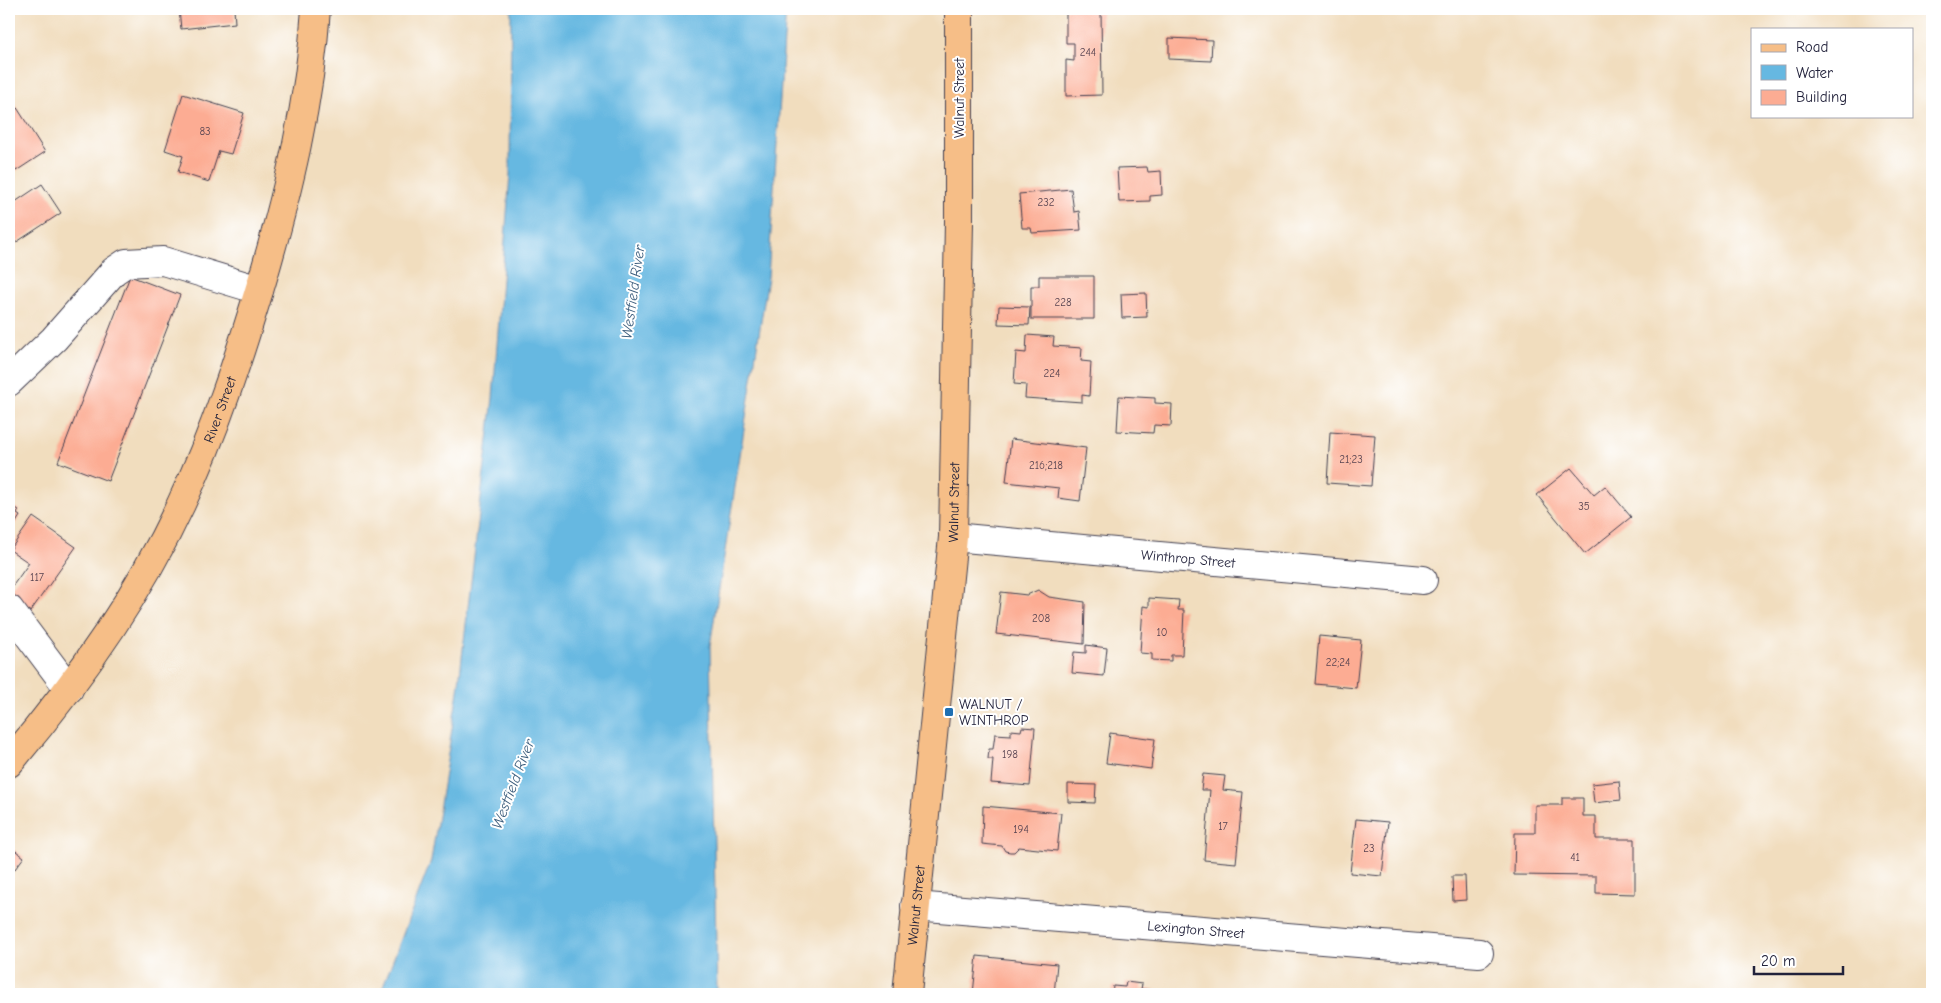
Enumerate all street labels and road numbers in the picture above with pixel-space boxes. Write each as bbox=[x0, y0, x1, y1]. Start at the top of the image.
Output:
street label: Walnut Street bbox=[951, 57, 968, 138]
street label: River Street bbox=[200, 373, 240, 445]
street label: Walnut Street bbox=[945, 461, 963, 543]
street label: Winthrop Street bbox=[1140, 546, 1237, 572]
street label: Walnut Street bbox=[904, 864, 929, 946]
street label: Lexington Street bbox=[1147, 917, 1246, 943]

